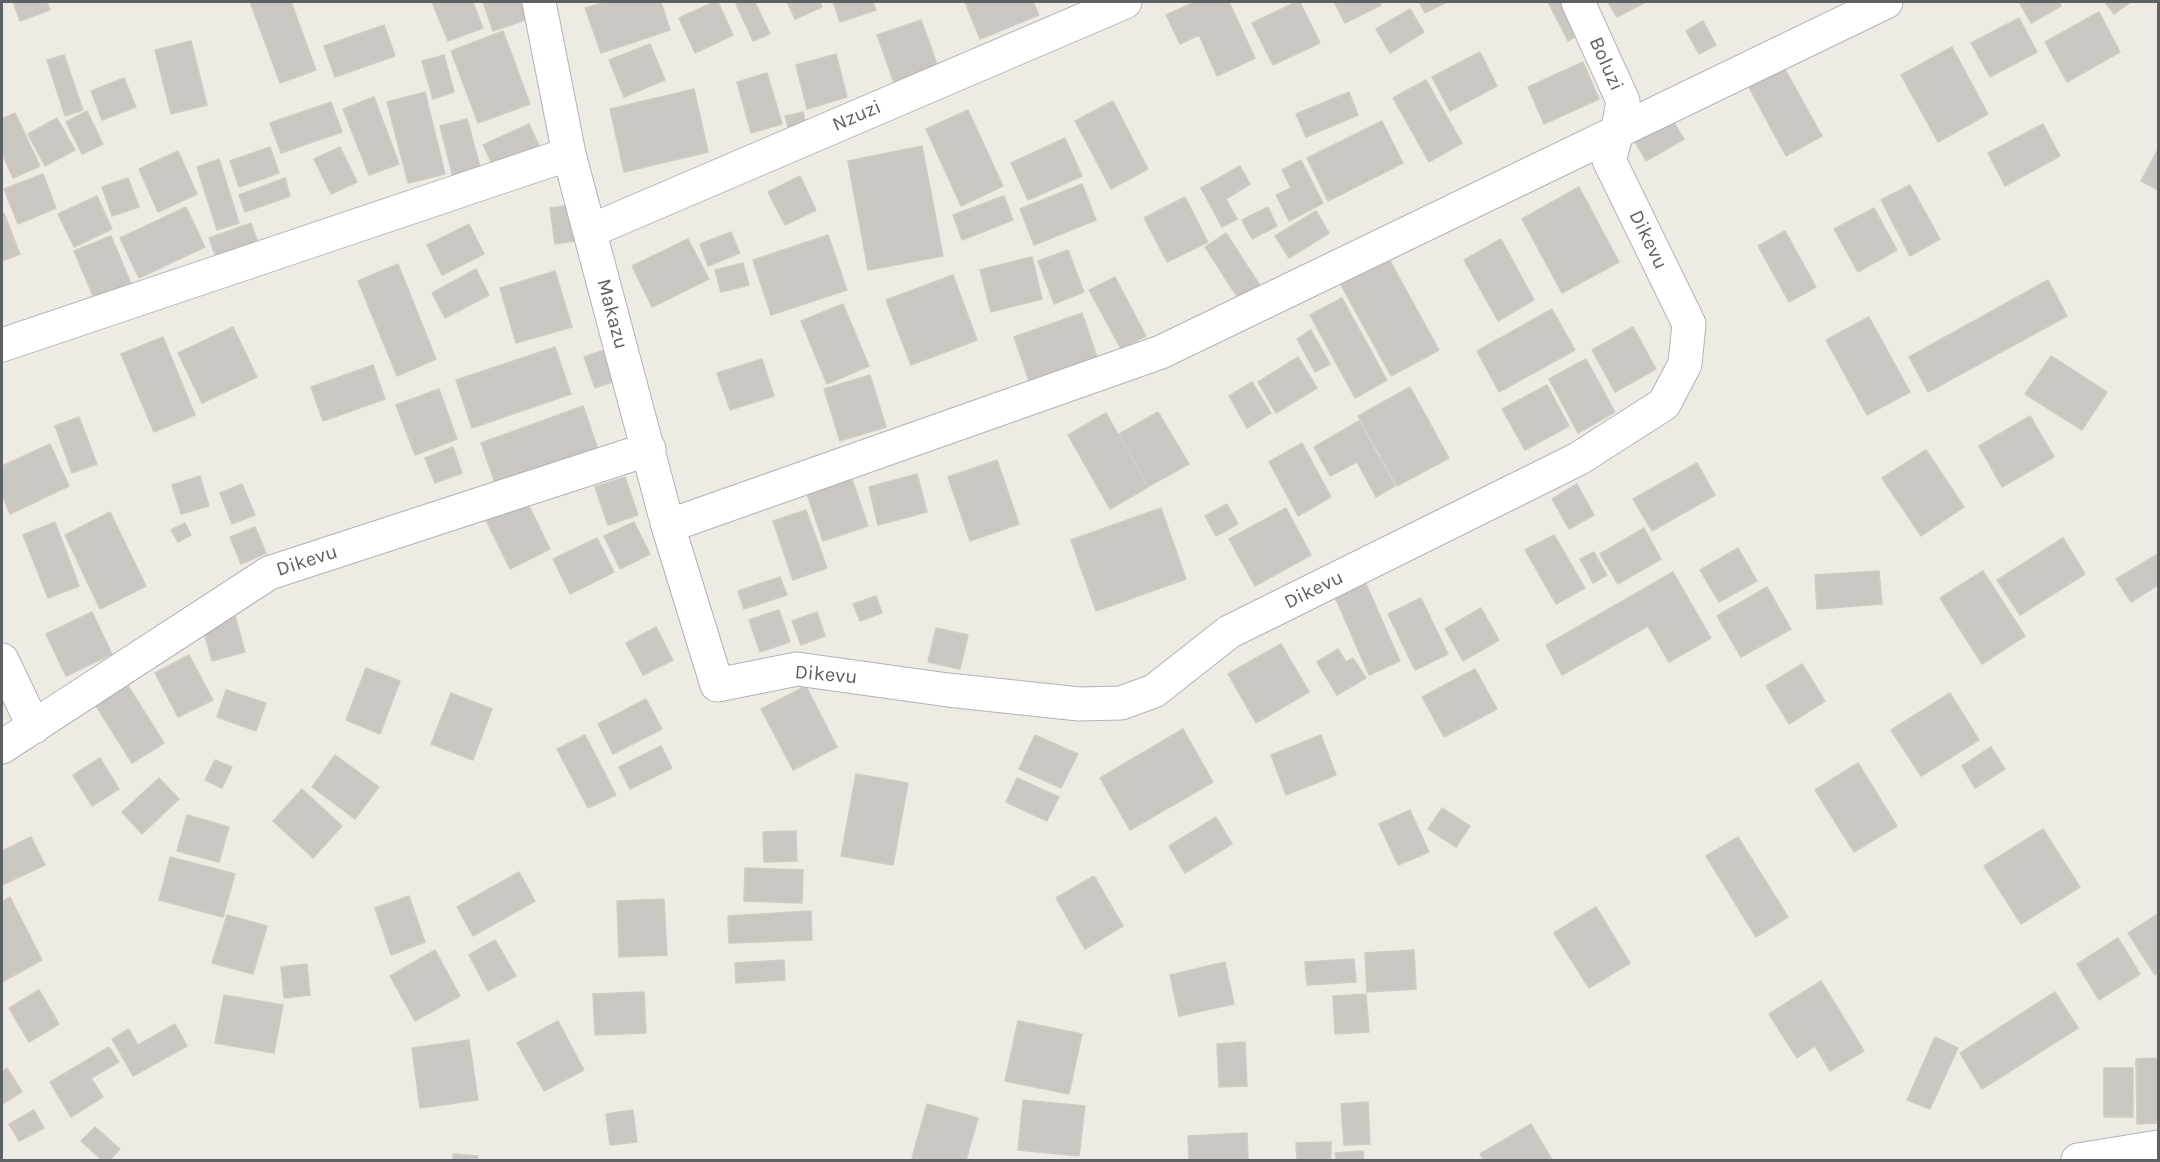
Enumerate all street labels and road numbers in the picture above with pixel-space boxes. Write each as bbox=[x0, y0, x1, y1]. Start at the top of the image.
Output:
street label: Boluzi bbox=[1584, 33, 1628, 95]
street label: Nzuzi bbox=[829, 95, 885, 137]
street label: Dikevu bbox=[1623, 206, 1673, 274]
street label: Makazu bbox=[591, 276, 633, 352]
street label: Dikevu bbox=[273, 540, 341, 582]
street label: Dikevu bbox=[1280, 565, 1348, 615]
street label: Dikevu bbox=[794, 660, 858, 690]

